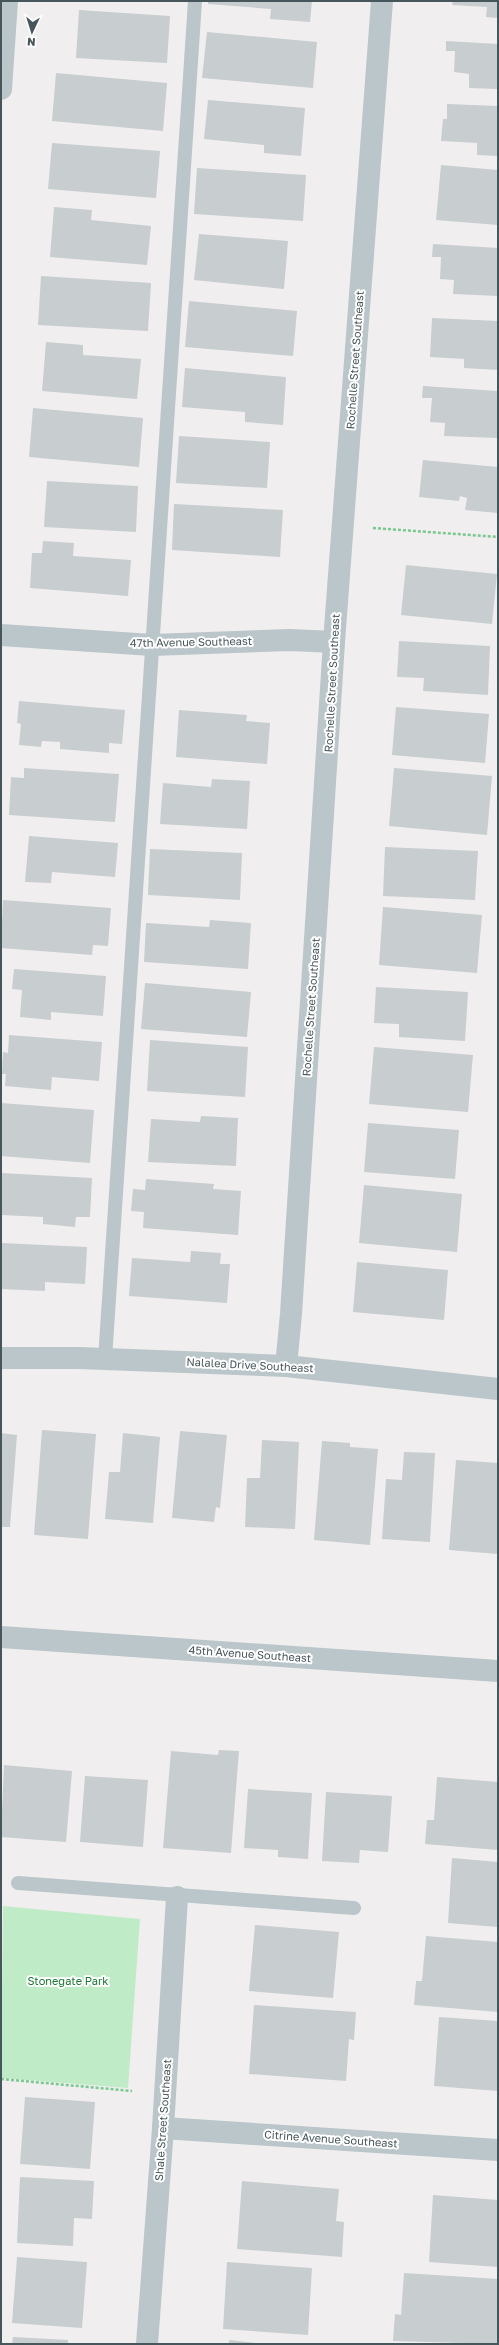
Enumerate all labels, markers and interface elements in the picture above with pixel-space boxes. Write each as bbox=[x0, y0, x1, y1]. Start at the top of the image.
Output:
north arrow bbox=[12, 12, 52, 52]
text: N bbox=[27, 36, 36, 49]
street label: Rochelle Street Southeast bbox=[343, 290, 366, 430]
street label: Rochelle Street Southeast bbox=[321, 613, 342, 753]
street label: 47th Avenue Southeast bbox=[130, 634, 252, 649]
street label: Rochelle Street Southeast bbox=[299, 937, 322, 1077]
street label: Nalalea Drive Southeast bbox=[186, 1355, 314, 1374]
street label: 45th Avenue Southeast bbox=[188, 1643, 312, 1664]
park label: Stonegate Park bbox=[27, 1974, 109, 1987]
street label: Shale Street Southeast bbox=[152, 2059, 173, 2181]
street label: Citrine Avenue Southeast bbox=[264, 2127, 398, 2150]

